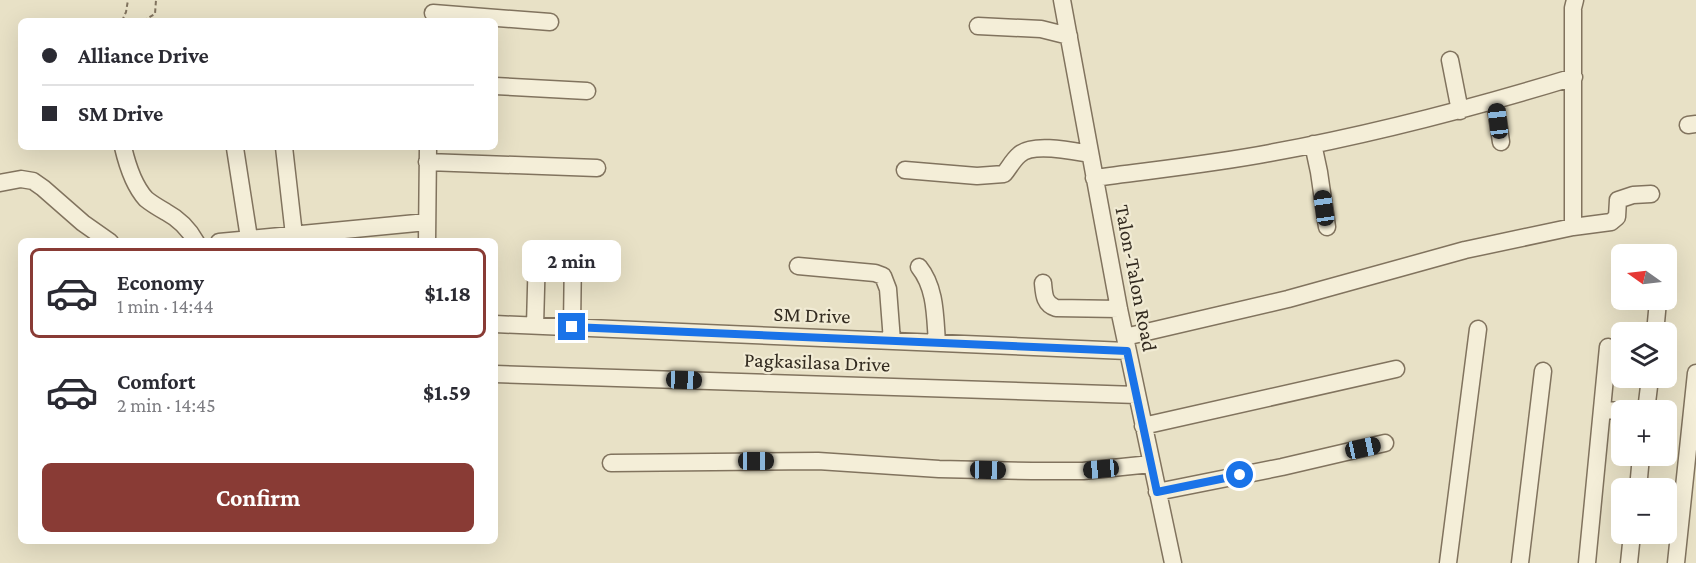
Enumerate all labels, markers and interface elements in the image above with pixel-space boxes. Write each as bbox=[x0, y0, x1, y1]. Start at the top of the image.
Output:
text: Alliance Drive bbox=[78, 43, 209, 68]
text: SM Drive bbox=[78, 101, 163, 126]
car bbox=[1487, 102, 1509, 140]
car bbox=[1313, 189, 1335, 227]
street label: Talon-Talon Road bbox=[1110, 203, 1162, 353]
callout: 2 min bbox=[522, 240, 622, 282]
north arrow bbox=[1611, 244, 1677, 310]
map controls bbox=[1611, 244, 1677, 544]
text: 2 min bbox=[547, 250, 596, 272]
icon: car bbox=[45, 266, 99, 320]
text: Economy bbox=[117, 270, 204, 295]
text: $1.18 bbox=[425, 281, 471, 306]
text: 1 min · 14:44 bbox=[117, 295, 214, 317]
street label: SM Drive bbox=[773, 302, 851, 328]
route end bbox=[558, 313, 585, 340]
button: layers bbox=[1611, 322, 1677, 388]
street label: Pagkasilasa Drive bbox=[743, 347, 891, 377]
icon: car bbox=[45, 365, 99, 419]
text: Comfort bbox=[117, 369, 195, 394]
car bbox=[666, 370, 702, 390]
text: $1.59 bbox=[423, 380, 471, 405]
text: 2 min · 14:45 bbox=[117, 394, 216, 416]
button: + bbox=[1611, 400, 1677, 466]
car bbox=[1344, 435, 1382, 461]
car bbox=[738, 452, 774, 470]
car bbox=[1082, 458, 1120, 480]
car bbox=[970, 461, 1006, 479]
route start bbox=[1226, 461, 1253, 488]
button: Confirm bbox=[42, 463, 474, 532]
button: − bbox=[1611, 478, 1677, 544]

